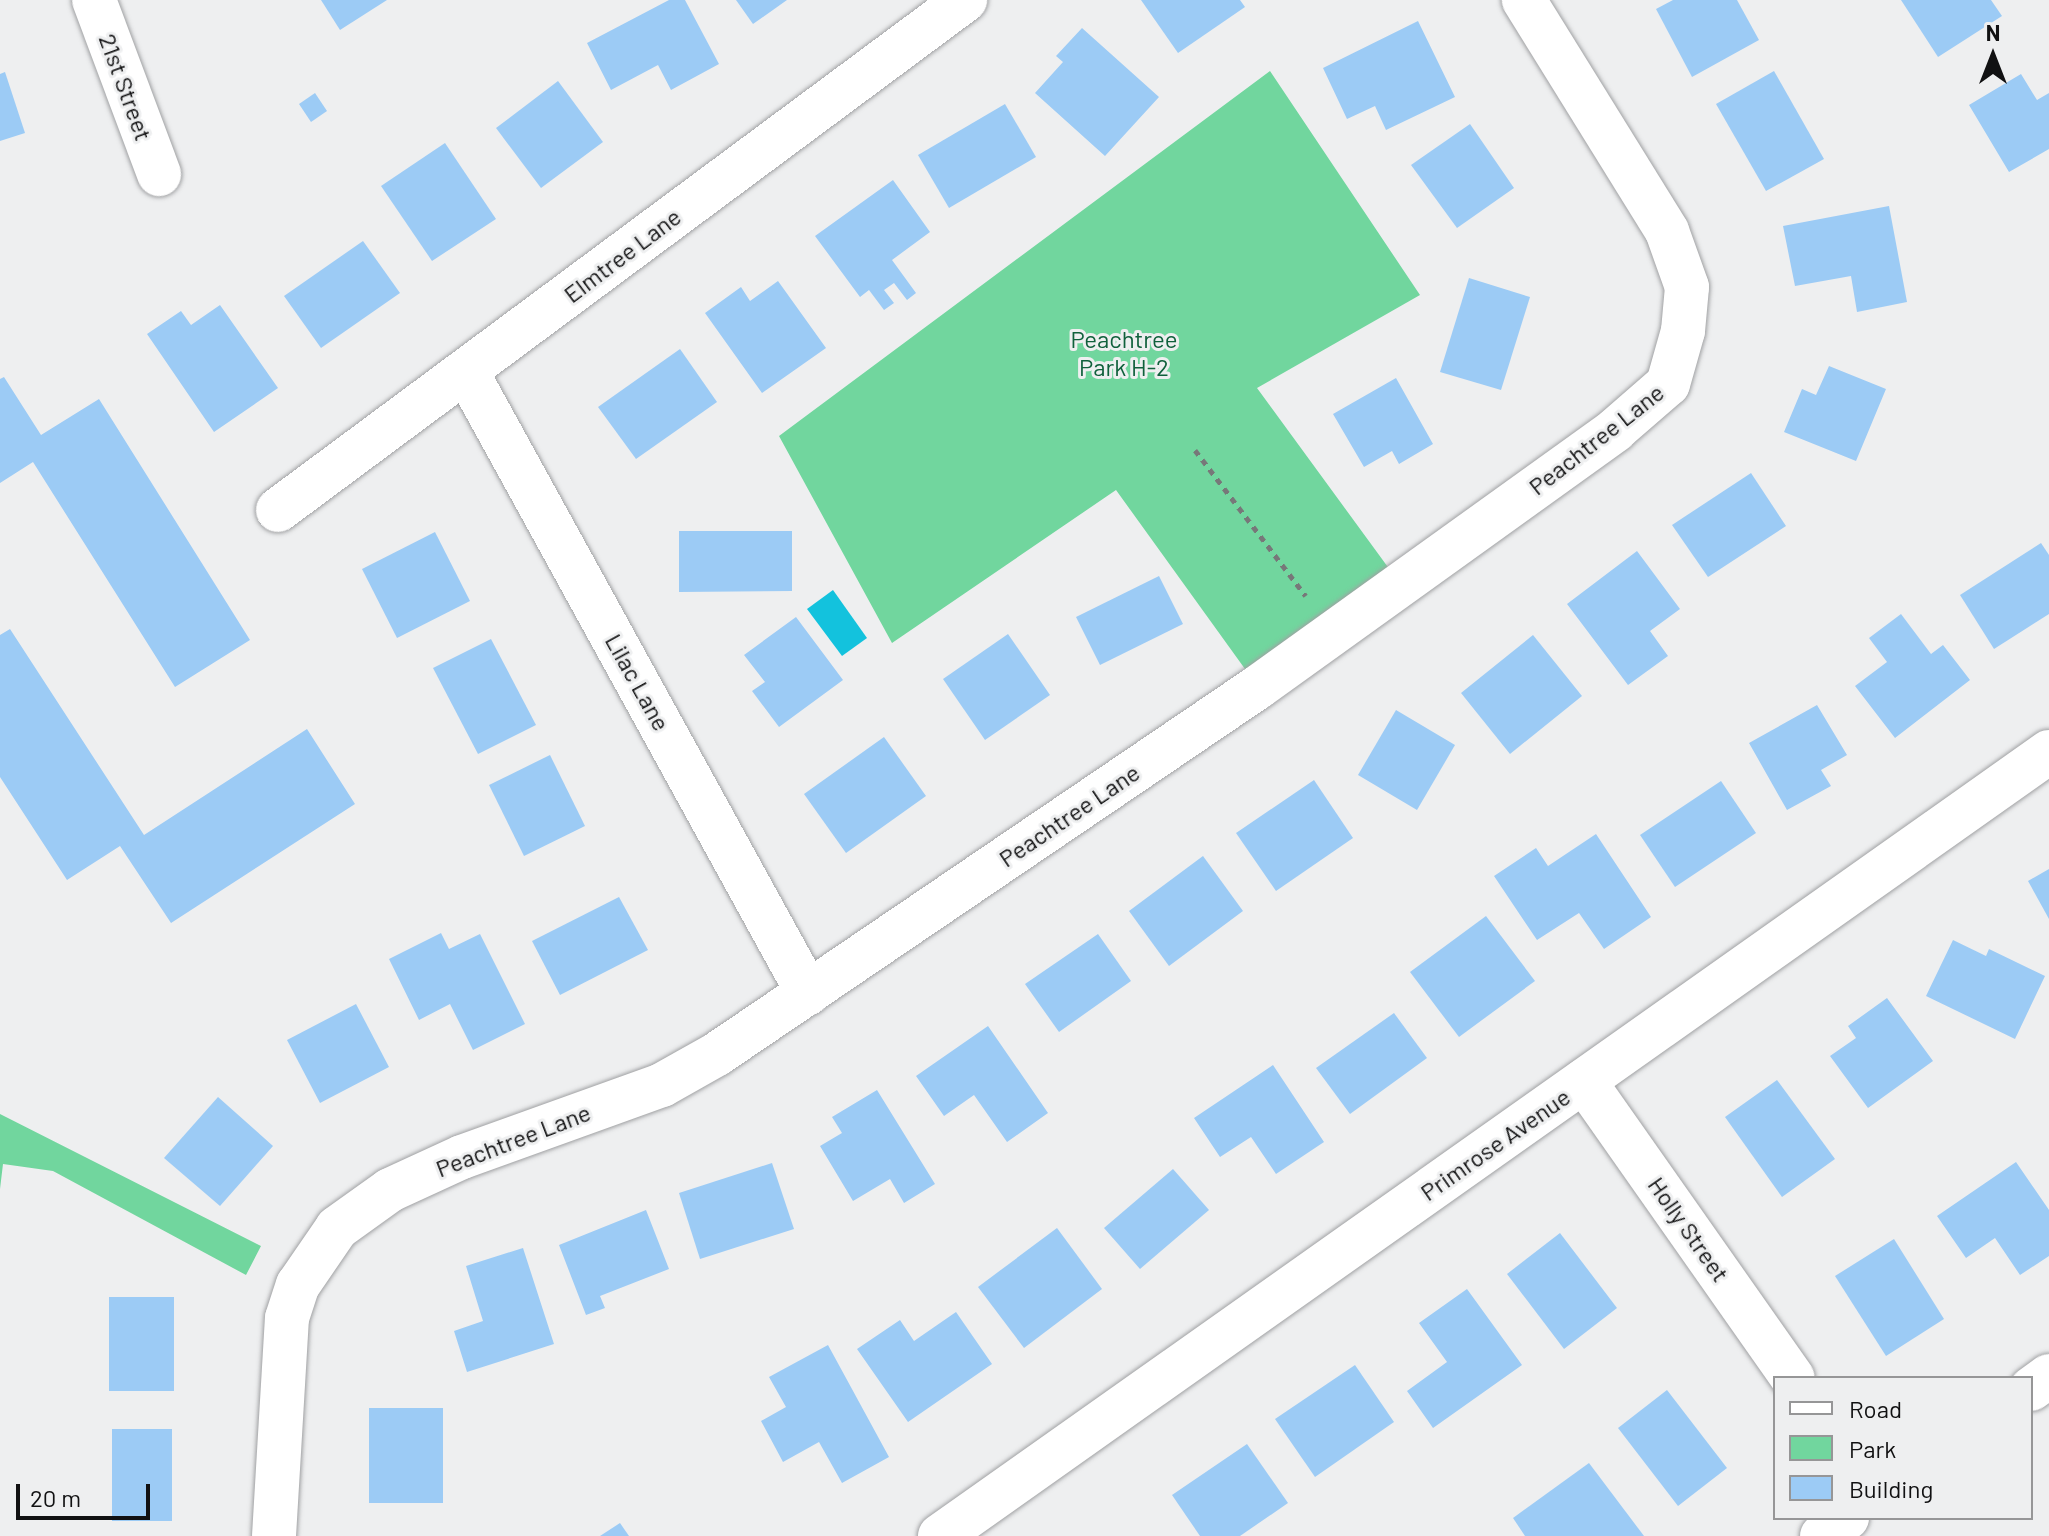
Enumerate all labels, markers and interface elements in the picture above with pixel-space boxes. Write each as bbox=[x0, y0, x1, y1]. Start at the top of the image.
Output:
north arrow bbox=[1953, 16, 2033, 96]
text: N bbox=[1986, 19, 2000, 45]
street label: 21st Street bbox=[93, 30, 159, 144]
street label: Elmtree Lane bbox=[558, 202, 686, 308]
park label: Peachtree Park H-2 bbox=[1070, 325, 1178, 381]
street label: Peachtree Lane bbox=[1523, 377, 1669, 501]
street label: Lilac Lane bbox=[600, 629, 676, 735]
street label: Peachtree Lane bbox=[993, 757, 1145, 873]
street label: Primrose Avenue bbox=[1415, 1082, 1575, 1206]
street label: Peachtree Lane bbox=[432, 1097, 594, 1183]
street label: Holly Street bbox=[1642, 1171, 1736, 1287]
legend bbox=[1773, 1376, 2033, 1520]
text: Road bbox=[1849, 1394, 1902, 1423]
text: Park bbox=[1849, 1434, 1896, 1463]
scale bar bbox=[20, 1468, 154, 1518]
text: Building bbox=[1849, 1474, 1933, 1503]
text: 20 m bbox=[30, 1483, 81, 1512]

